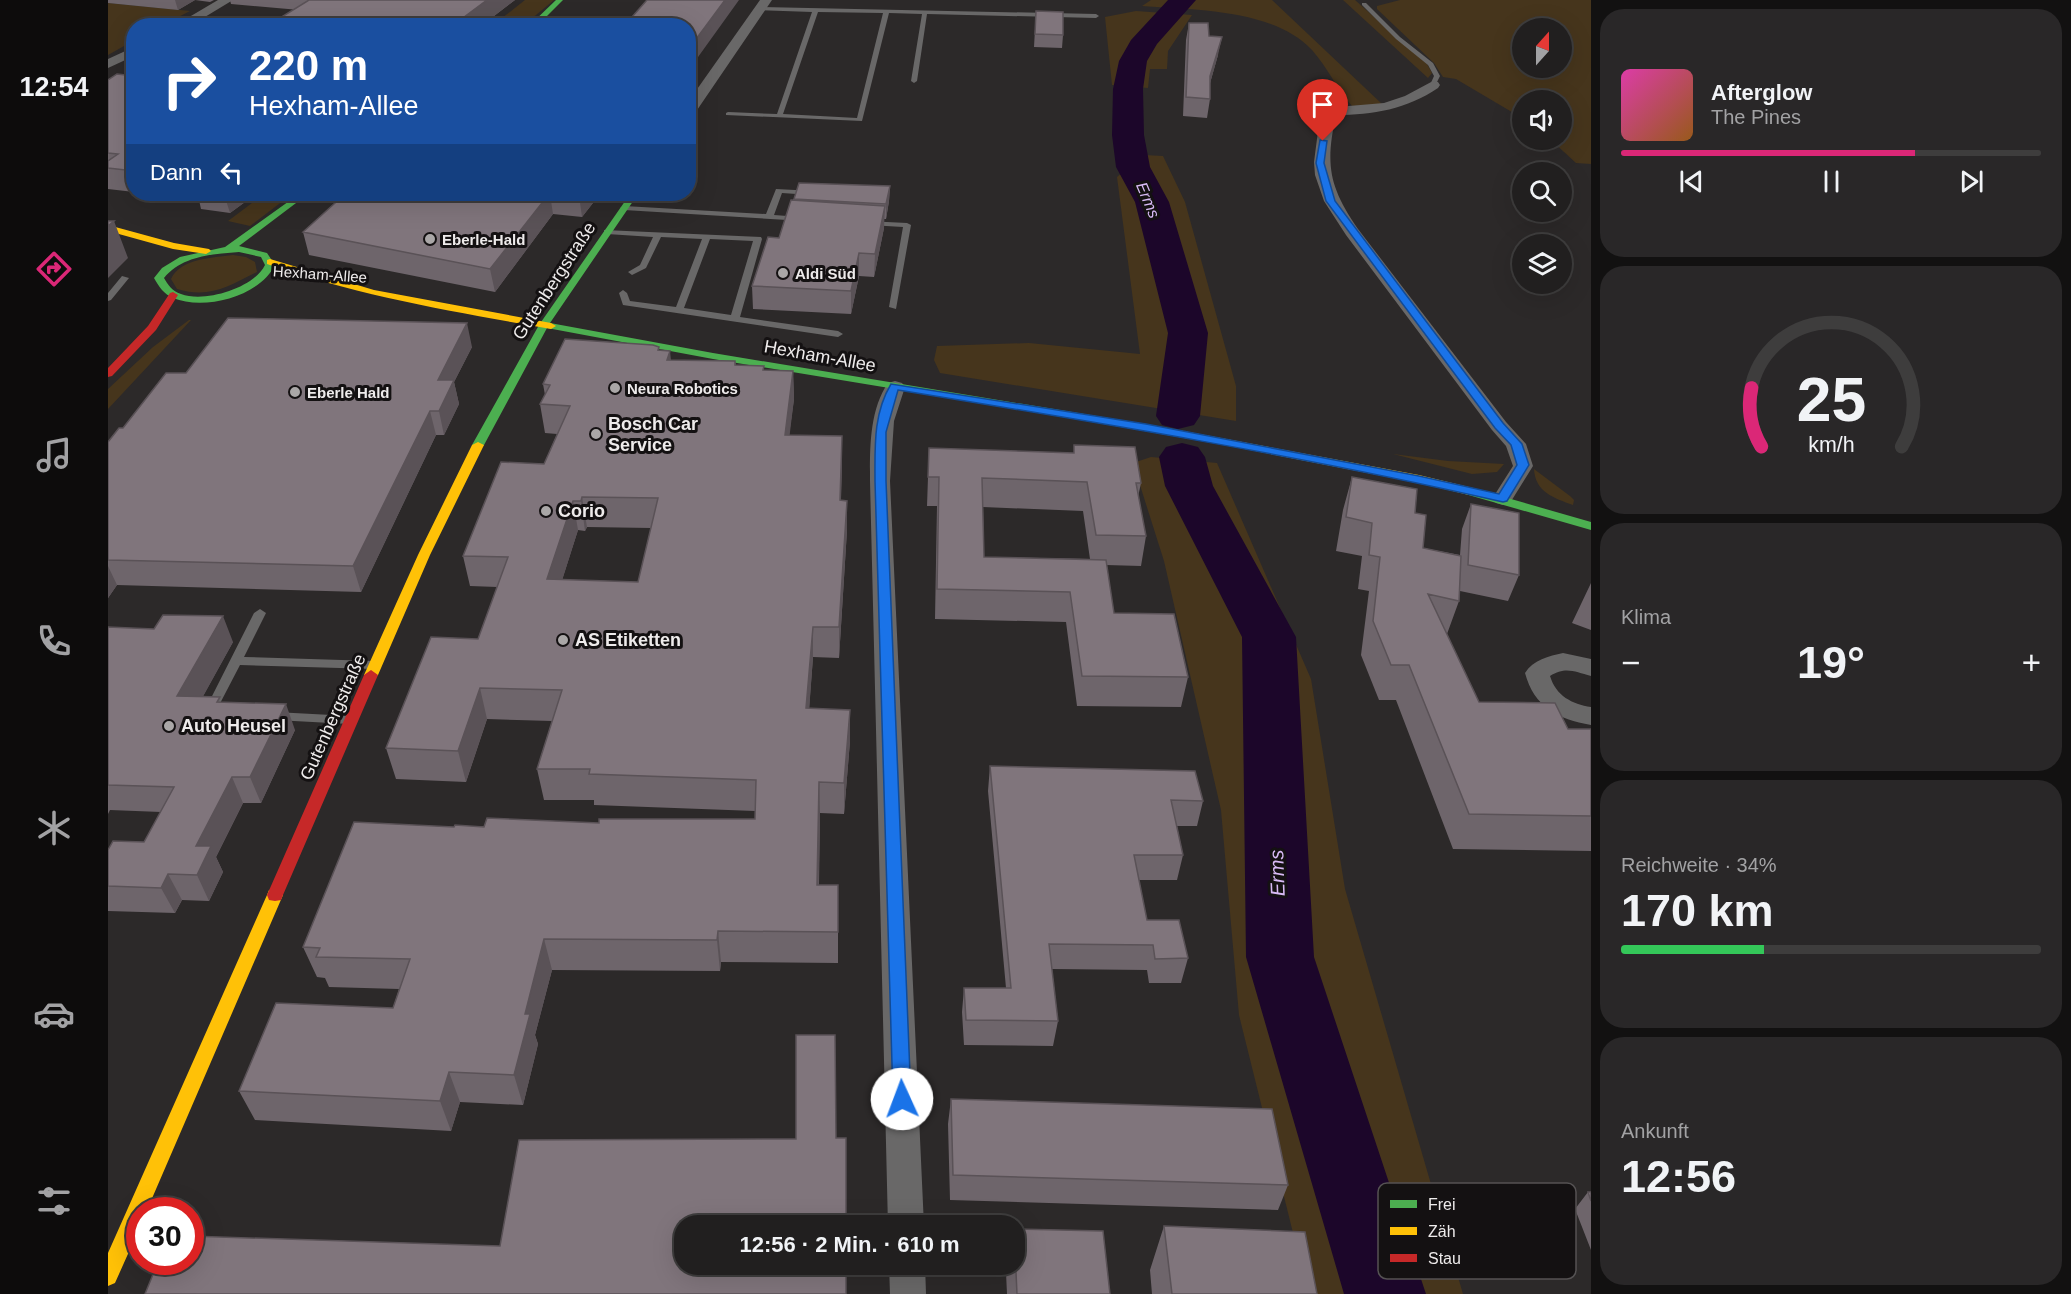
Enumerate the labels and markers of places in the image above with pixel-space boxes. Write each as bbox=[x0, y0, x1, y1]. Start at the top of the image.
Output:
pin bbox=[1297, 79, 1348, 141]
place label: Eberle-Hald bbox=[442, 231, 525, 248]
marker: Eberle-Hald bbox=[423, 232, 437, 246]
place label: Aldi Süd bbox=[795, 265, 856, 282]
marker: Aldi Süd bbox=[776, 266, 790, 280]
place label: Neura Robotics bbox=[627, 380, 738, 397]
marker: Neura Robotics bbox=[608, 381, 622, 395]
place label: Eberle Hald bbox=[307, 384, 390, 401]
marker: Eberle Hald bbox=[288, 385, 302, 399]
place label: Bosch Car Service bbox=[608, 414, 698, 455]
marker: Bosch Car Service bbox=[589, 427, 603, 441]
place label: Corio bbox=[558, 501, 605, 521]
marker: Corio bbox=[539, 504, 553, 518]
place label: AS Etiketten bbox=[575, 630, 681, 650]
marker: AS Etiketten bbox=[556, 633, 570, 647]
place label: Auto Heusel bbox=[181, 716, 286, 736]
marker: Auto Heusel bbox=[162, 719, 176, 733]

